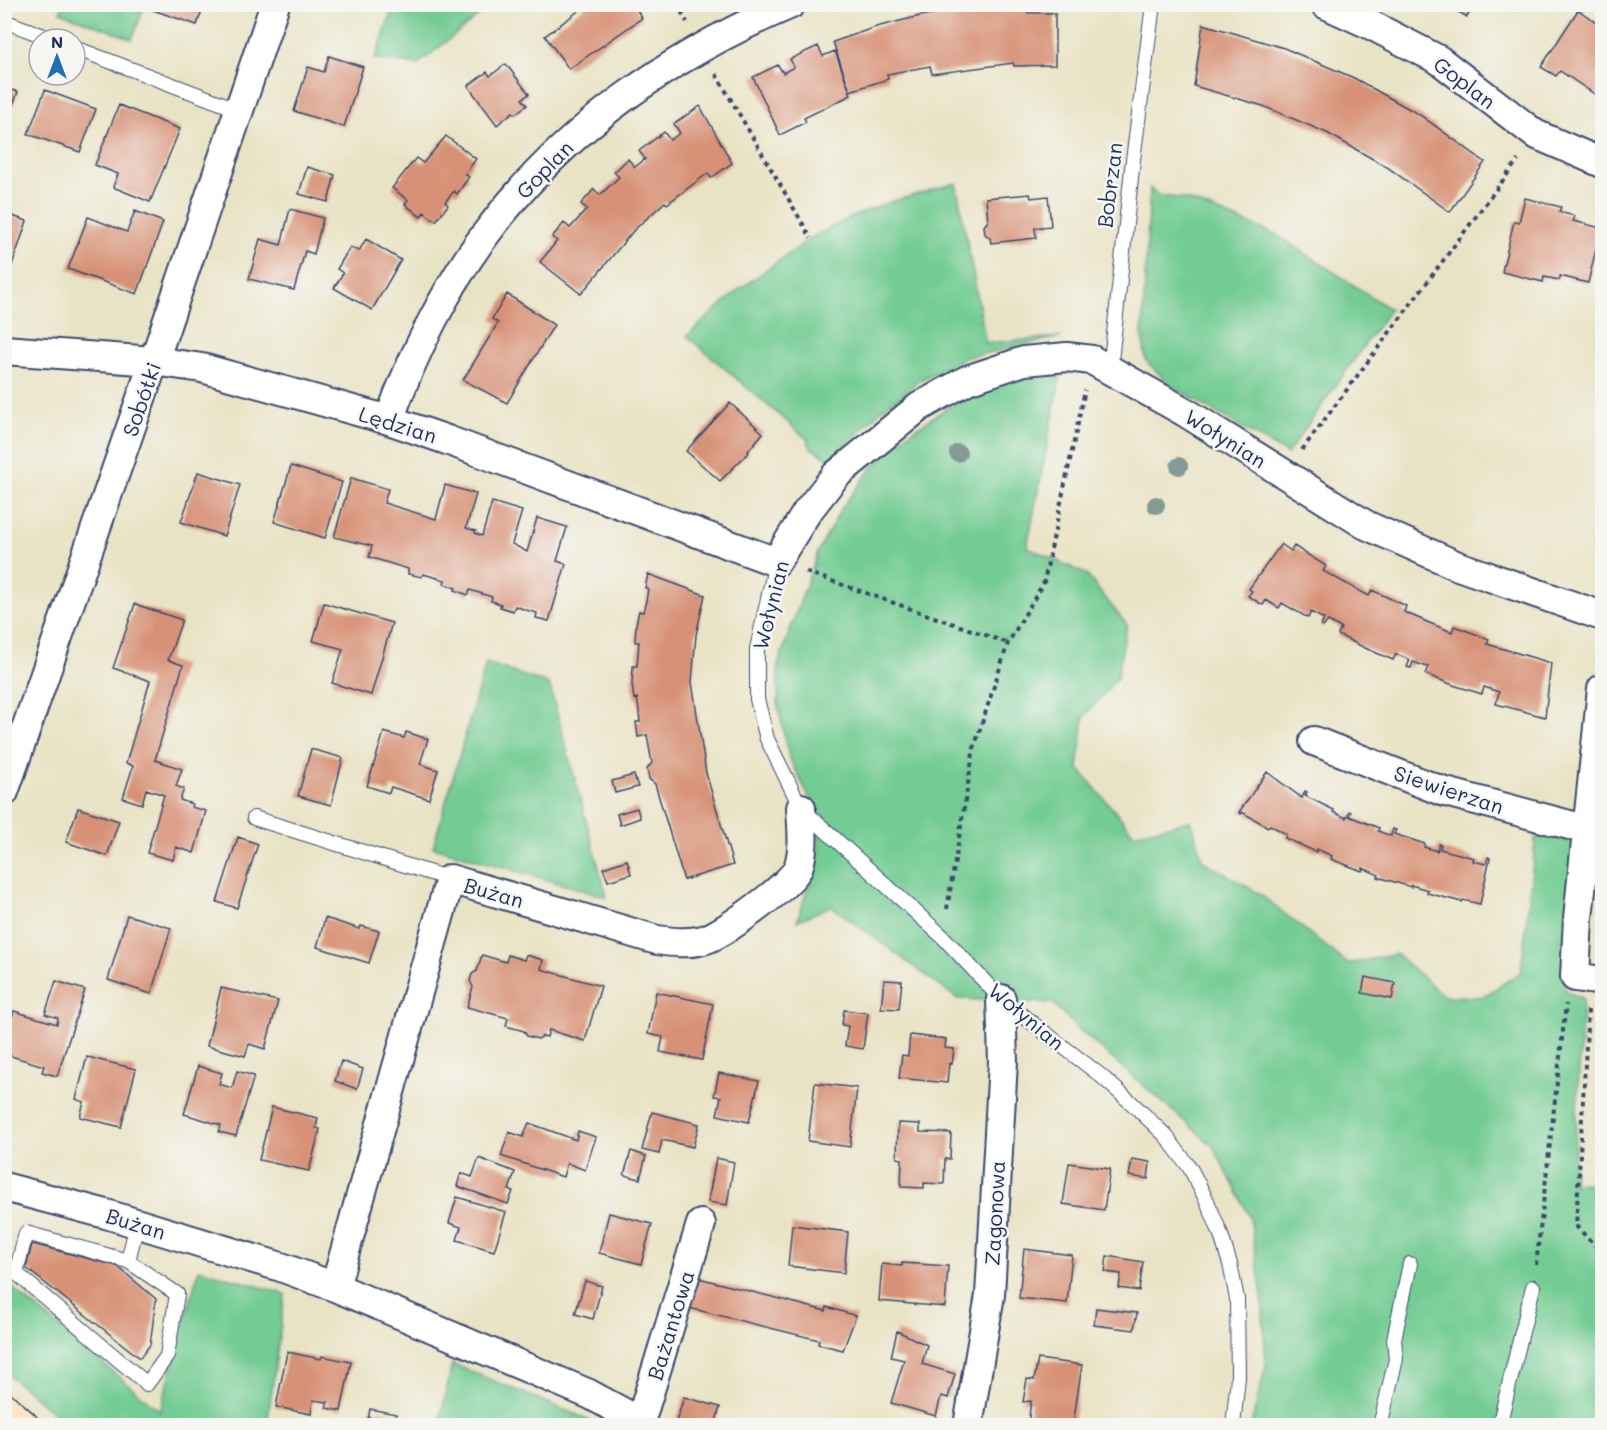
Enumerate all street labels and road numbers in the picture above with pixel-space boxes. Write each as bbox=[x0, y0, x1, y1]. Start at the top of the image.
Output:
street label: Goplan bbox=[1429, 50, 1501, 114]
street label: Goplan bbox=[510, 134, 578, 204]
street label: Bobrzan bbox=[1090, 141, 1128, 229]
street label: Sobótki bbox=[116, 358, 166, 440]
street label: Lędzian bbox=[356, 399, 440, 449]
street label: Wołynian bbox=[1180, 402, 1272, 474]
street label: Wołynian bbox=[746, 558, 794, 652]
street label: Siewierzan bbox=[1391, 759, 1507, 819]
street label: Bużan bbox=[461, 871, 527, 913]
street label: Wołynian bbox=[983, 976, 1071, 1056]
street label: Zagonowa bbox=[978, 1160, 1010, 1266]
street label: Bużan bbox=[103, 1201, 169, 1245]
street label: Bażantowa bbox=[640, 1267, 700, 1383]

